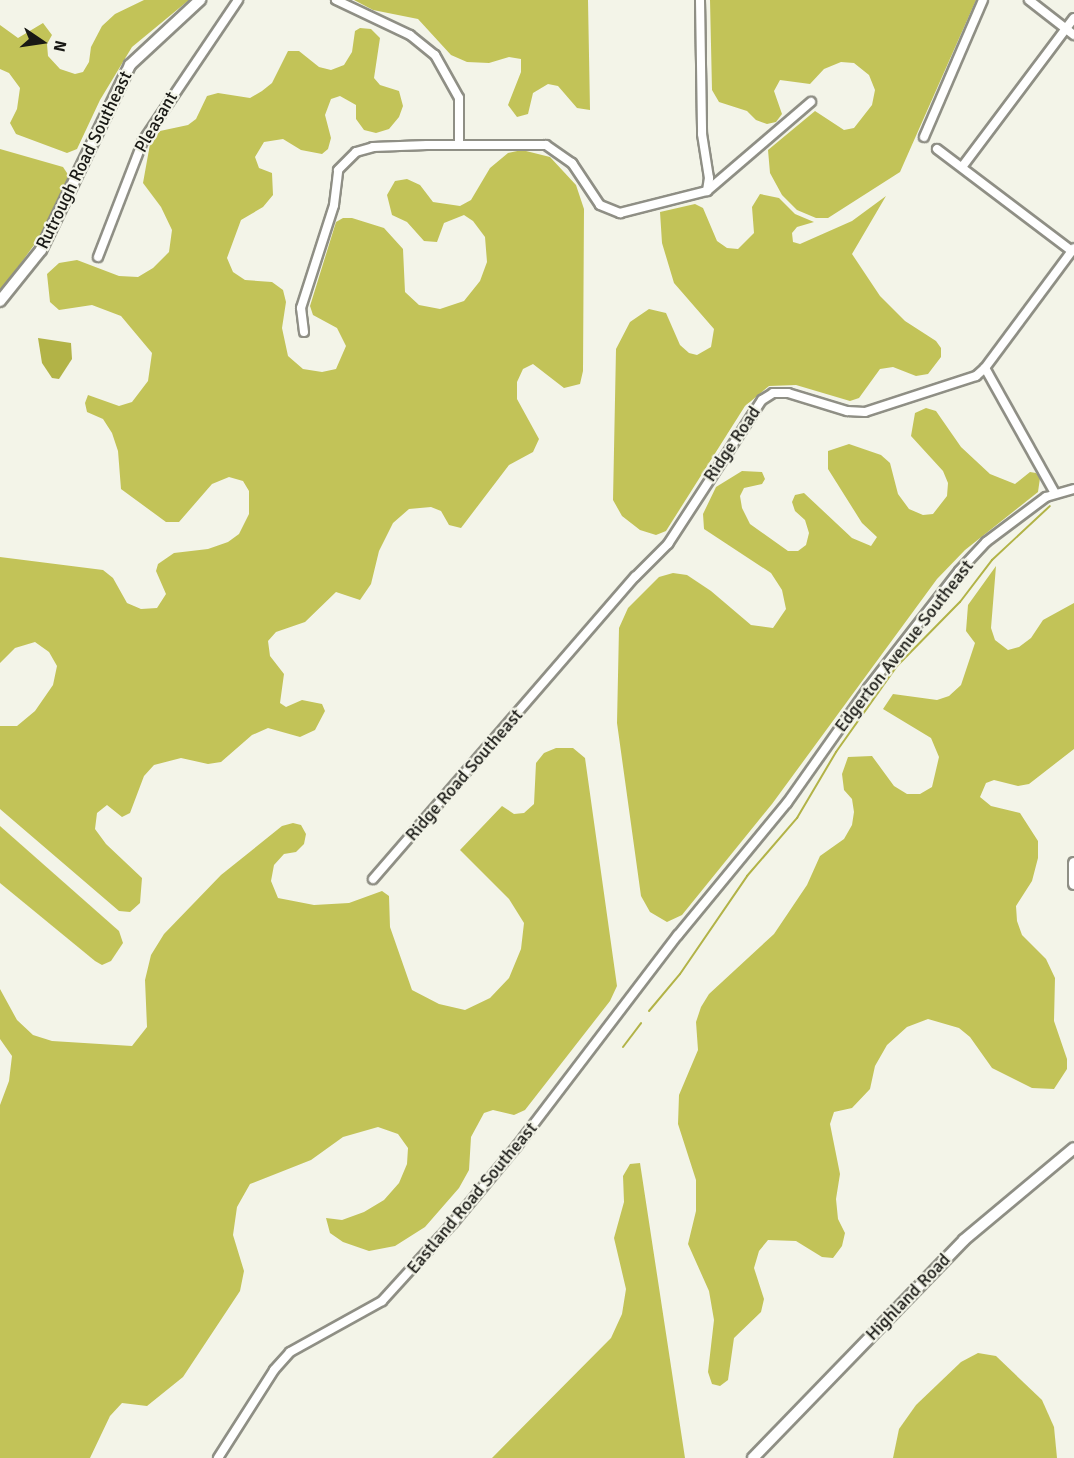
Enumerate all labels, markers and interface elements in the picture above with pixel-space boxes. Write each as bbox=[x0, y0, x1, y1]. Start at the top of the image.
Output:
north arrow bbox=[12, 12, 72, 72]
text: N bbox=[49, 38, 71, 54]
street label: Rutrough Road Southeast bbox=[31, 67, 137, 253]
street label: Pleasant bbox=[130, 88, 182, 156]
street label: Ridge Road bbox=[699, 402, 765, 486]
street label: Edgerton Avenue Southeast bbox=[830, 556, 978, 736]
street label: Ridge Road Southeast bbox=[401, 705, 527, 845]
street label: Eastland Road Southeast bbox=[402, 1118, 542, 1278]
street label: Highland Road bbox=[861, 1249, 955, 1345]

